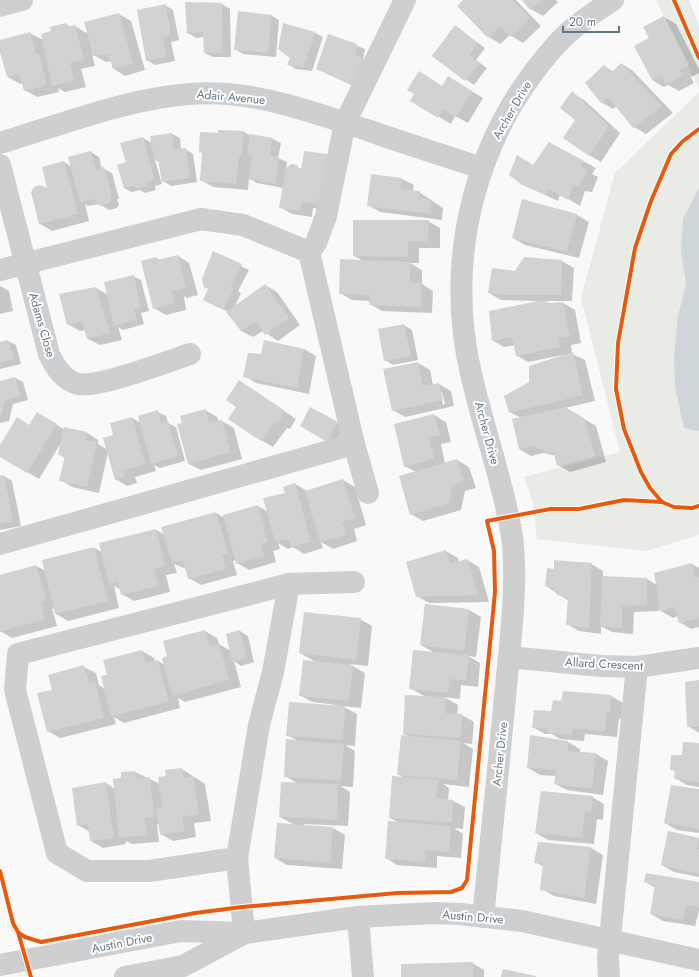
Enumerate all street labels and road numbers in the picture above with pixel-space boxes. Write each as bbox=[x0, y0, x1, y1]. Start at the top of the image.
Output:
street label: Archer Drive bbox=[488, 78, 536, 142]
street label: Adair Avenue bbox=[196, 85, 266, 109]
street label: Adams Close bbox=[24, 290, 60, 360]
street label: Archer Drive bbox=[470, 400, 504, 466]
street label: Allard Crescent bbox=[565, 653, 644, 675]
street label: Archer Drive bbox=[488, 721, 512, 787]
street label: Austin Drive bbox=[442, 905, 504, 929]
street label: Austin Drive bbox=[90, 928, 154, 958]

